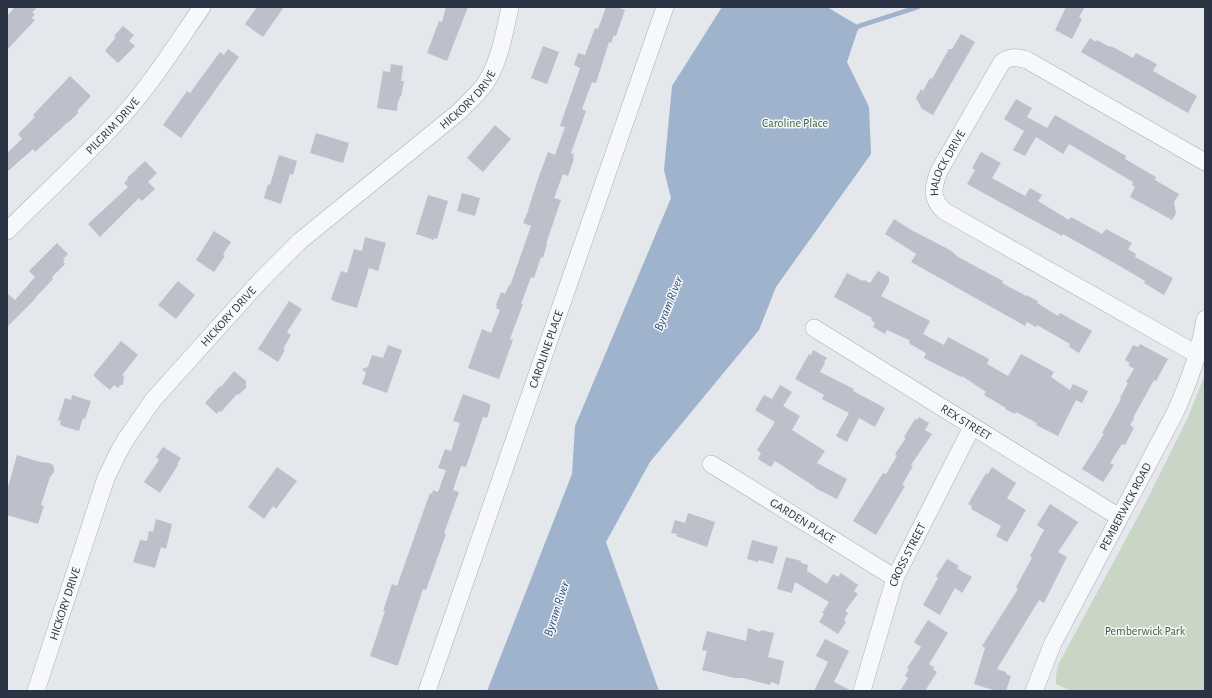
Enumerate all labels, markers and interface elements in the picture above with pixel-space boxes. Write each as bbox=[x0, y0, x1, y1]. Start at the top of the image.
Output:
street label: HICKORY DRIVE bbox=[437, 68, 498, 131]
street label: PILGRIM DRIVE bbox=[83, 95, 142, 156]
park label: Caroline Place bbox=[762, 117, 828, 129]
street label: HALOCK DRIVE bbox=[928, 128, 967, 196]
water label: Byram River bbox=[652, 274, 686, 333]
street label: HICKORY DRIVE bbox=[198, 284, 258, 349]
street label: CAROLINE PLACE bbox=[527, 308, 565, 390]
street label: REX STREET bbox=[939, 402, 994, 442]
street label: PEMBERWICK ROAD bbox=[1097, 461, 1154, 552]
street label: GARDEN PLACE bbox=[768, 496, 838, 546]
street label: CROSS STREET bbox=[887, 521, 928, 588]
street label: HICKORY DRIVE bbox=[47, 565, 82, 642]
water label: Byram River bbox=[542, 579, 572, 638]
park label: Pemberwick Park bbox=[1105, 625, 1186, 637]

